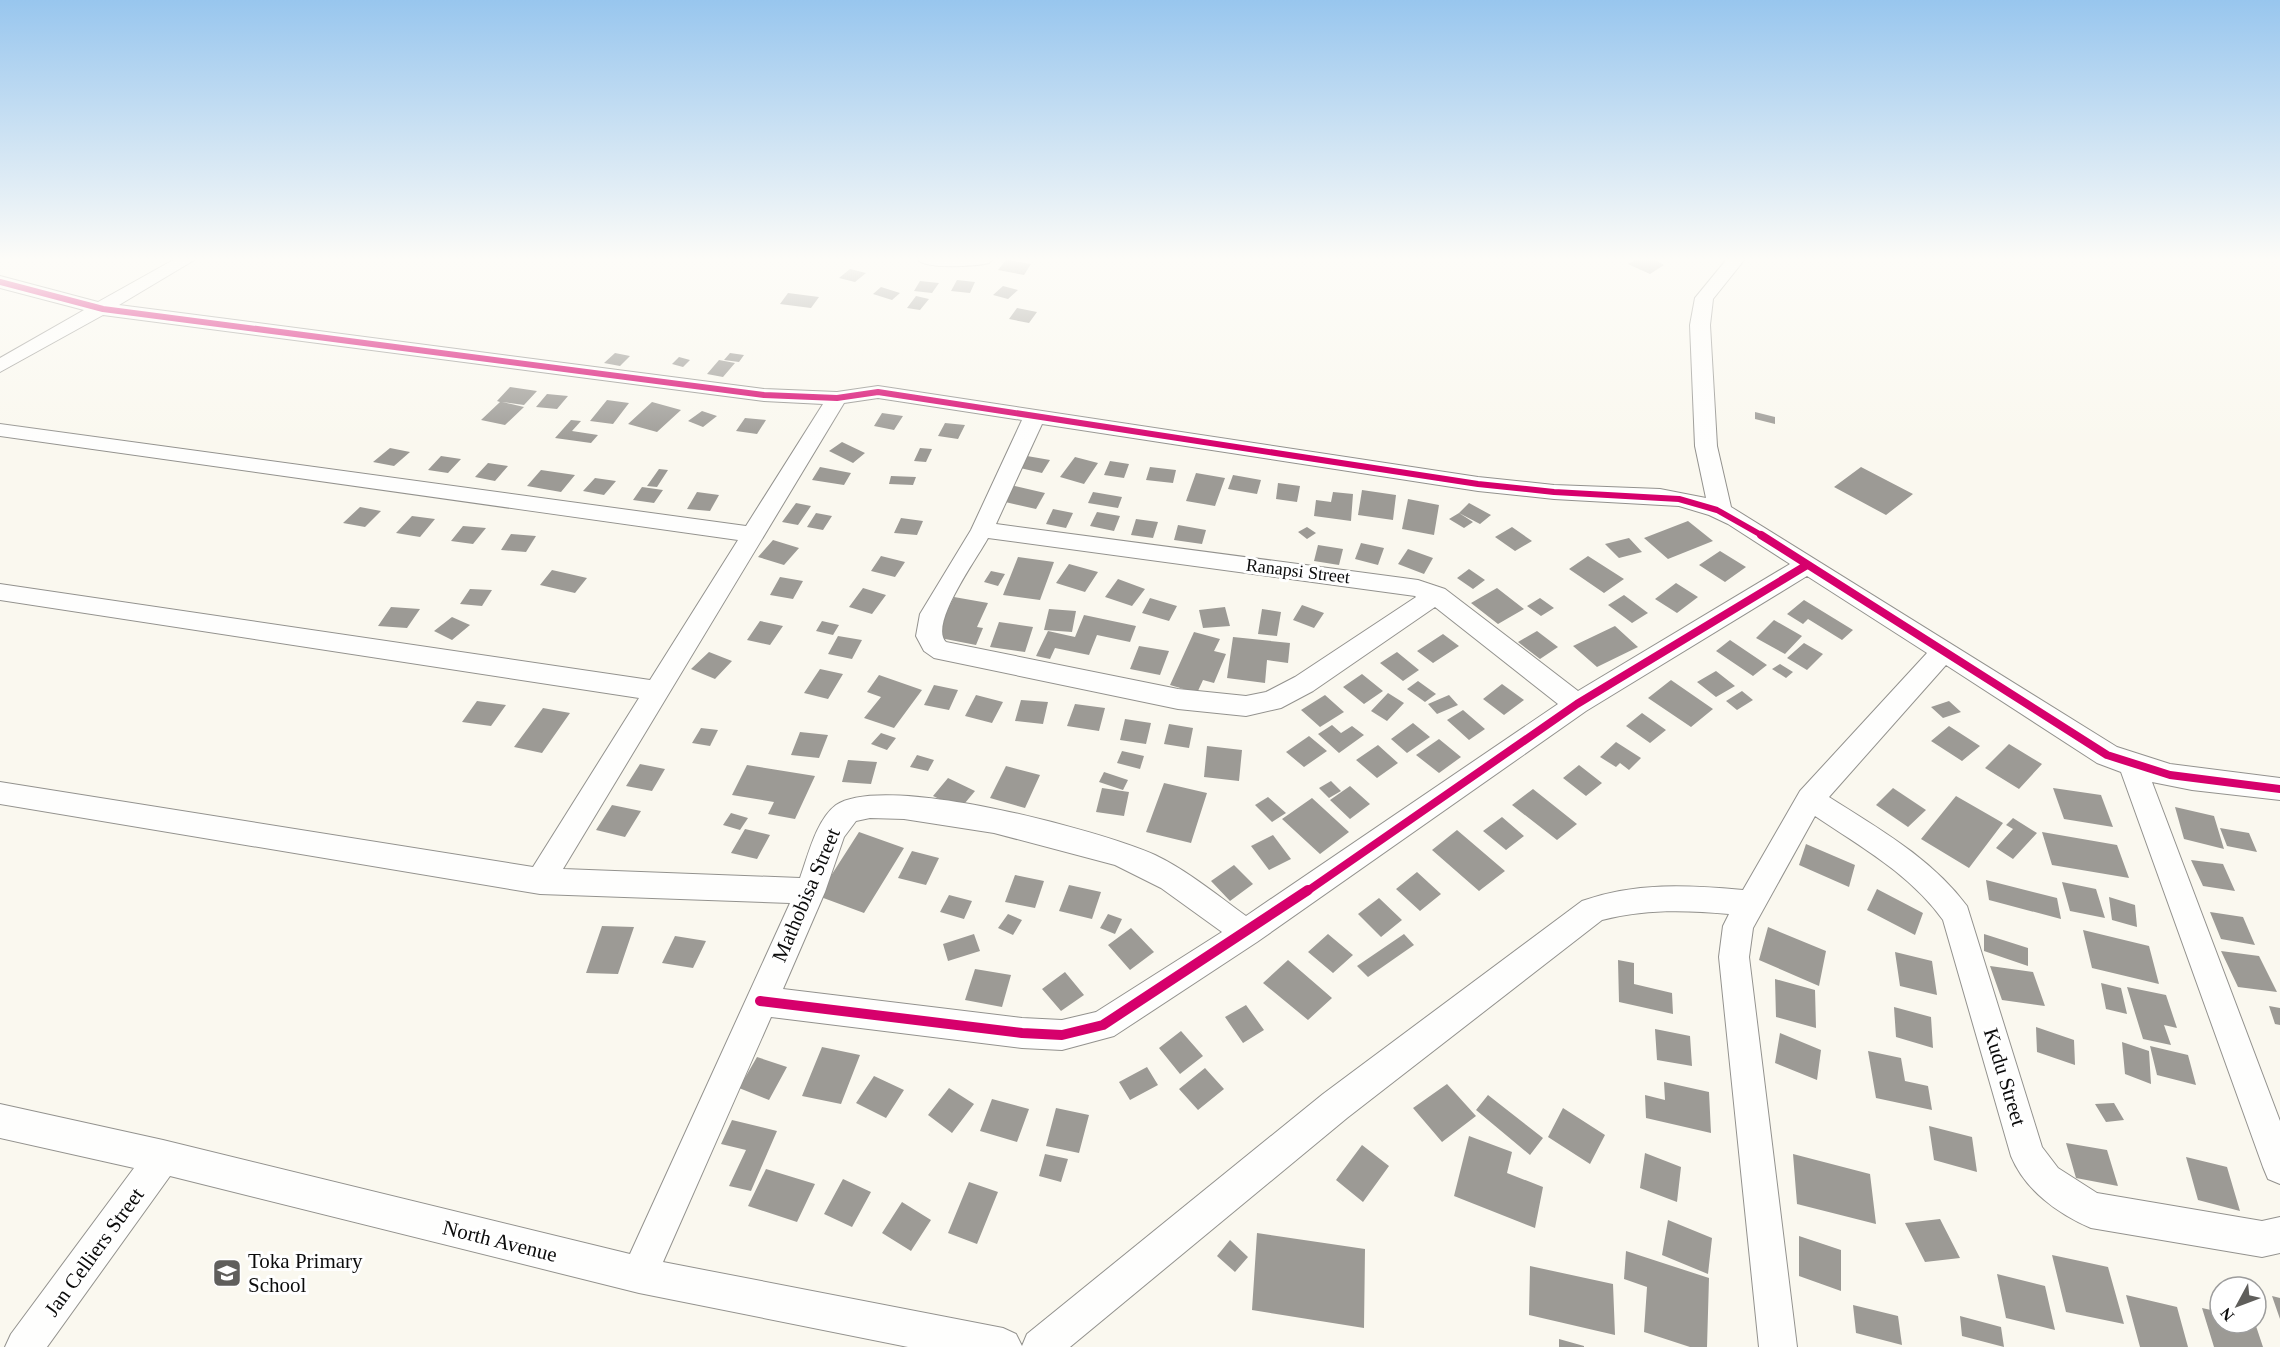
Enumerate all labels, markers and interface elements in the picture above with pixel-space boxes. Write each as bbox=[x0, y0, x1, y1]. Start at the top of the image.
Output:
street label: Ranapsi Street bbox=[1245, 555, 1351, 587]
street label: Mathobisa Street bbox=[767, 824, 845, 965]
street label: Kudu Street bbox=[1979, 1025, 2031, 1129]
street label: Jan Celliers Street bbox=[39, 1183, 149, 1321]
street label: North Avenue bbox=[440, 1215, 560, 1267]
place label: Toka Primary School bbox=[248, 1249, 363, 1297]
school or university icon: Toka Primary School bbox=[211, 1257, 243, 1289]
north arrow bbox=[2208, 1275, 2268, 1335]
text: N bbox=[2217, 1304, 2237, 1324]

